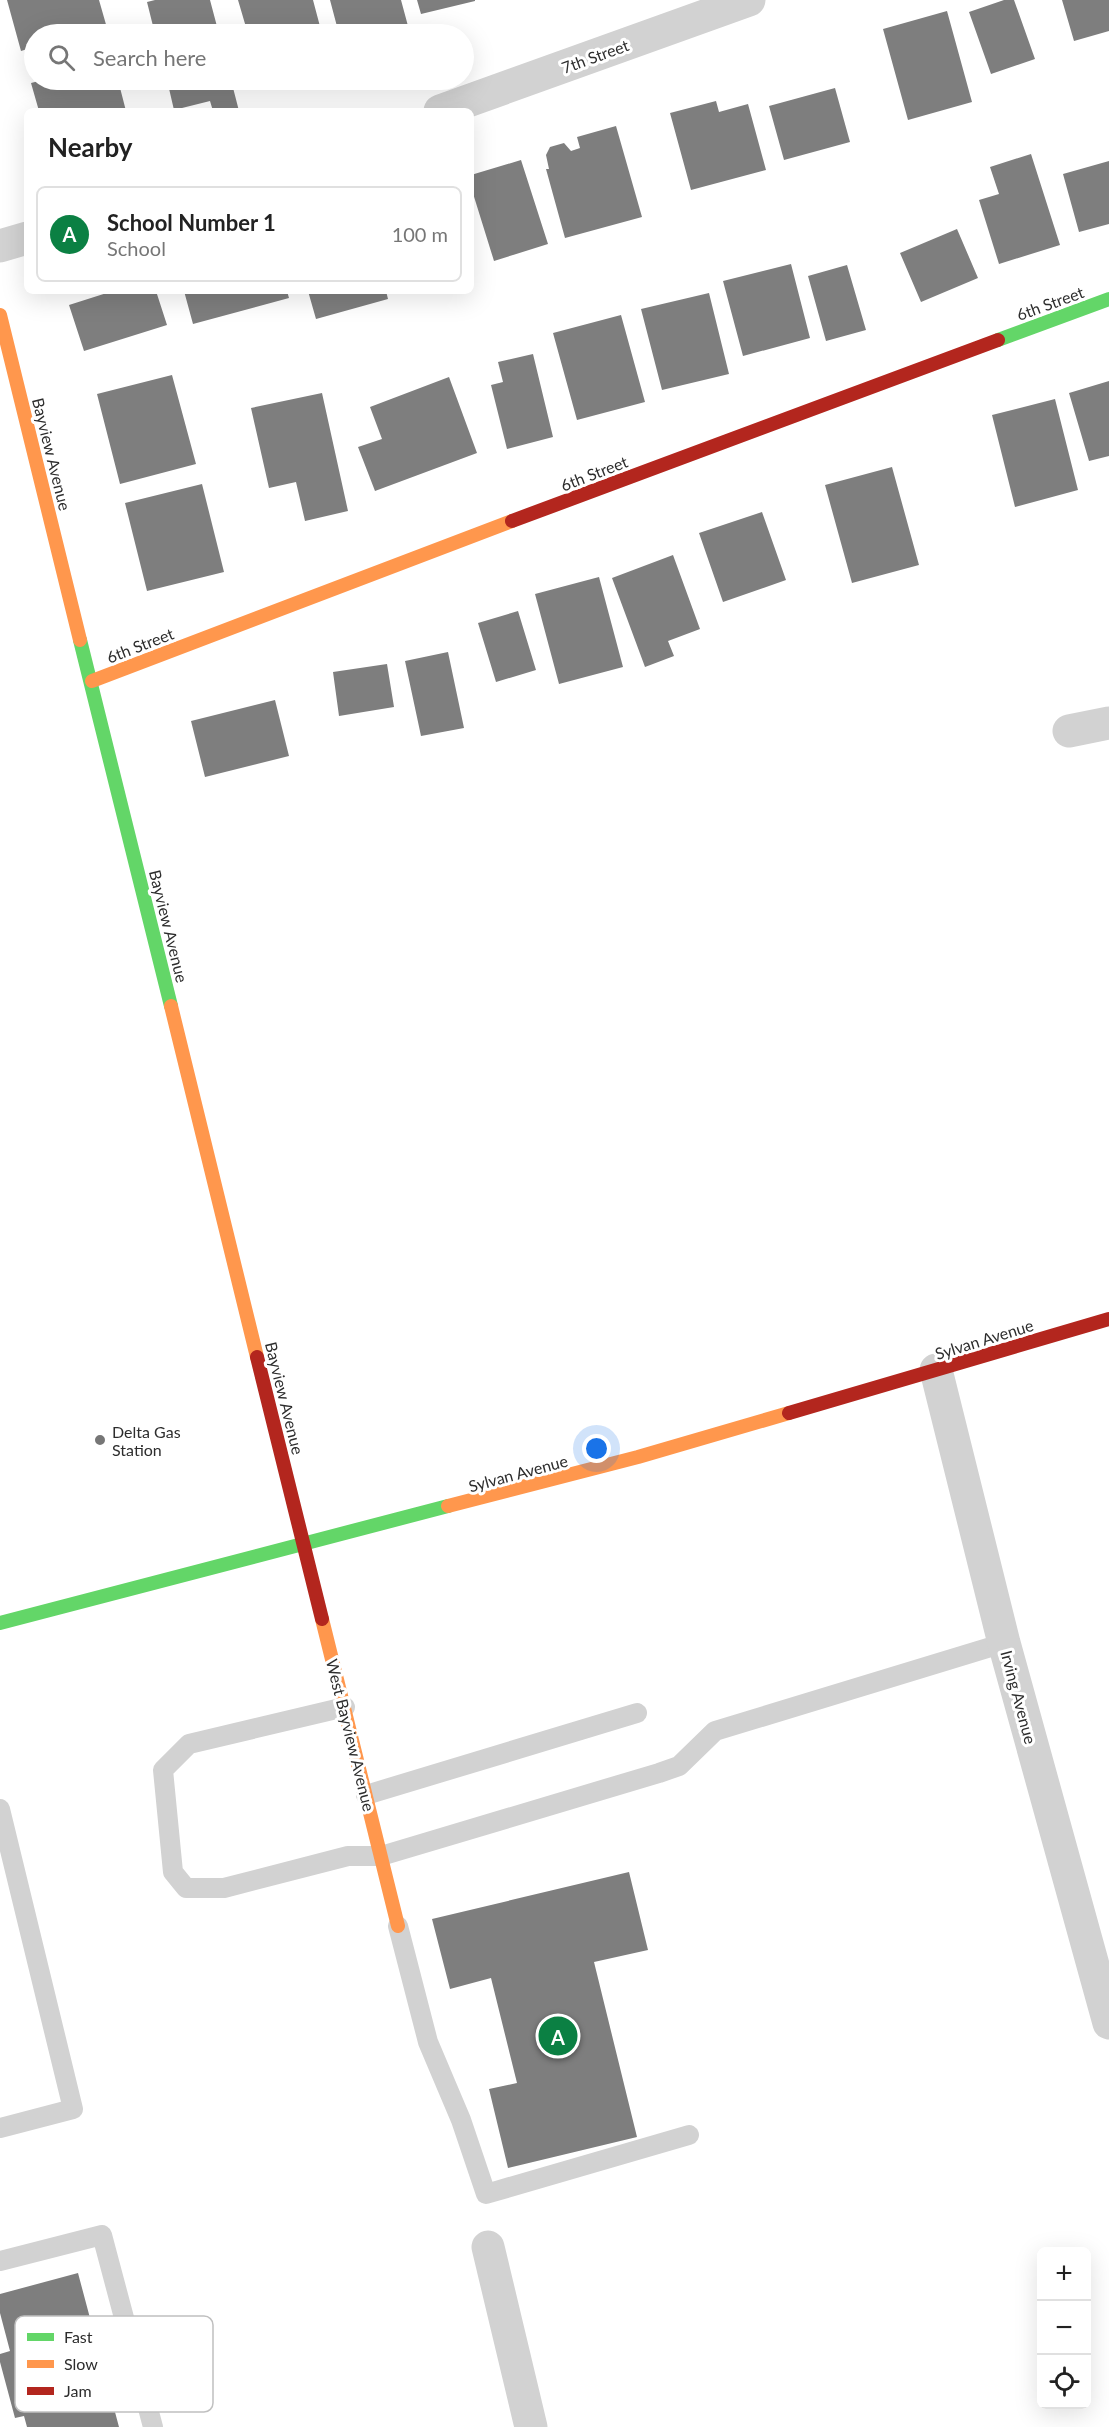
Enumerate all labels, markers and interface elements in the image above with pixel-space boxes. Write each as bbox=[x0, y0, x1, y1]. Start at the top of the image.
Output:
search box bbox=[24, 24, 474, 90]
street label: 7th Street bbox=[559, 35, 631, 77]
icon: search bbox=[45, 41, 78, 74]
text: Search here bbox=[93, 44, 206, 71]
text: Nearby bbox=[48, 131, 133, 163]
text: School Number 1 bbox=[107, 209, 276, 236]
text: A bbox=[63, 222, 76, 246]
text: 100 m bbox=[392, 222, 448, 246]
text: School bbox=[107, 236, 166, 260]
street label: 6th Street bbox=[1014, 282, 1086, 324]
street label: Bayview Avenue bbox=[29, 396, 75, 512]
street label: 6th Street bbox=[558, 451, 630, 494]
street label: 6th Street bbox=[104, 623, 176, 666]
street label: Bayview Avenue bbox=[146, 868, 192, 984]
street label: Sylvan Avenue bbox=[933, 1315, 1035, 1363]
street label: Bayview Avenue bbox=[262, 1340, 308, 1456]
place label: Delta Gas Station bbox=[112, 1422, 181, 1459]
marker: Delta Gas Station bbox=[93, 1433, 107, 1447]
your location bbox=[582, 1434, 611, 1463]
street label: Sylvan Avenue bbox=[466, 1451, 570, 1495]
street label: Irving Avenue bbox=[997, 1648, 1041, 1746]
street label: West Bayview Avenue bbox=[323, 1657, 379, 1813]
pin: A bbox=[538, 2014, 578, 2058]
map controls bbox=[1037, 2247, 1091, 2409]
button: + bbox=[1037, 2247, 1091, 2301]
button: − bbox=[1037, 2301, 1091, 2355]
legend bbox=[15, 2316, 213, 2412]
text: Fast bbox=[64, 2327, 93, 2346]
text: Slow bbox=[64, 2354, 98, 2373]
button: locate bbox=[1037, 2355, 1091, 2409]
text: Jam bbox=[64, 2381, 92, 2400]

